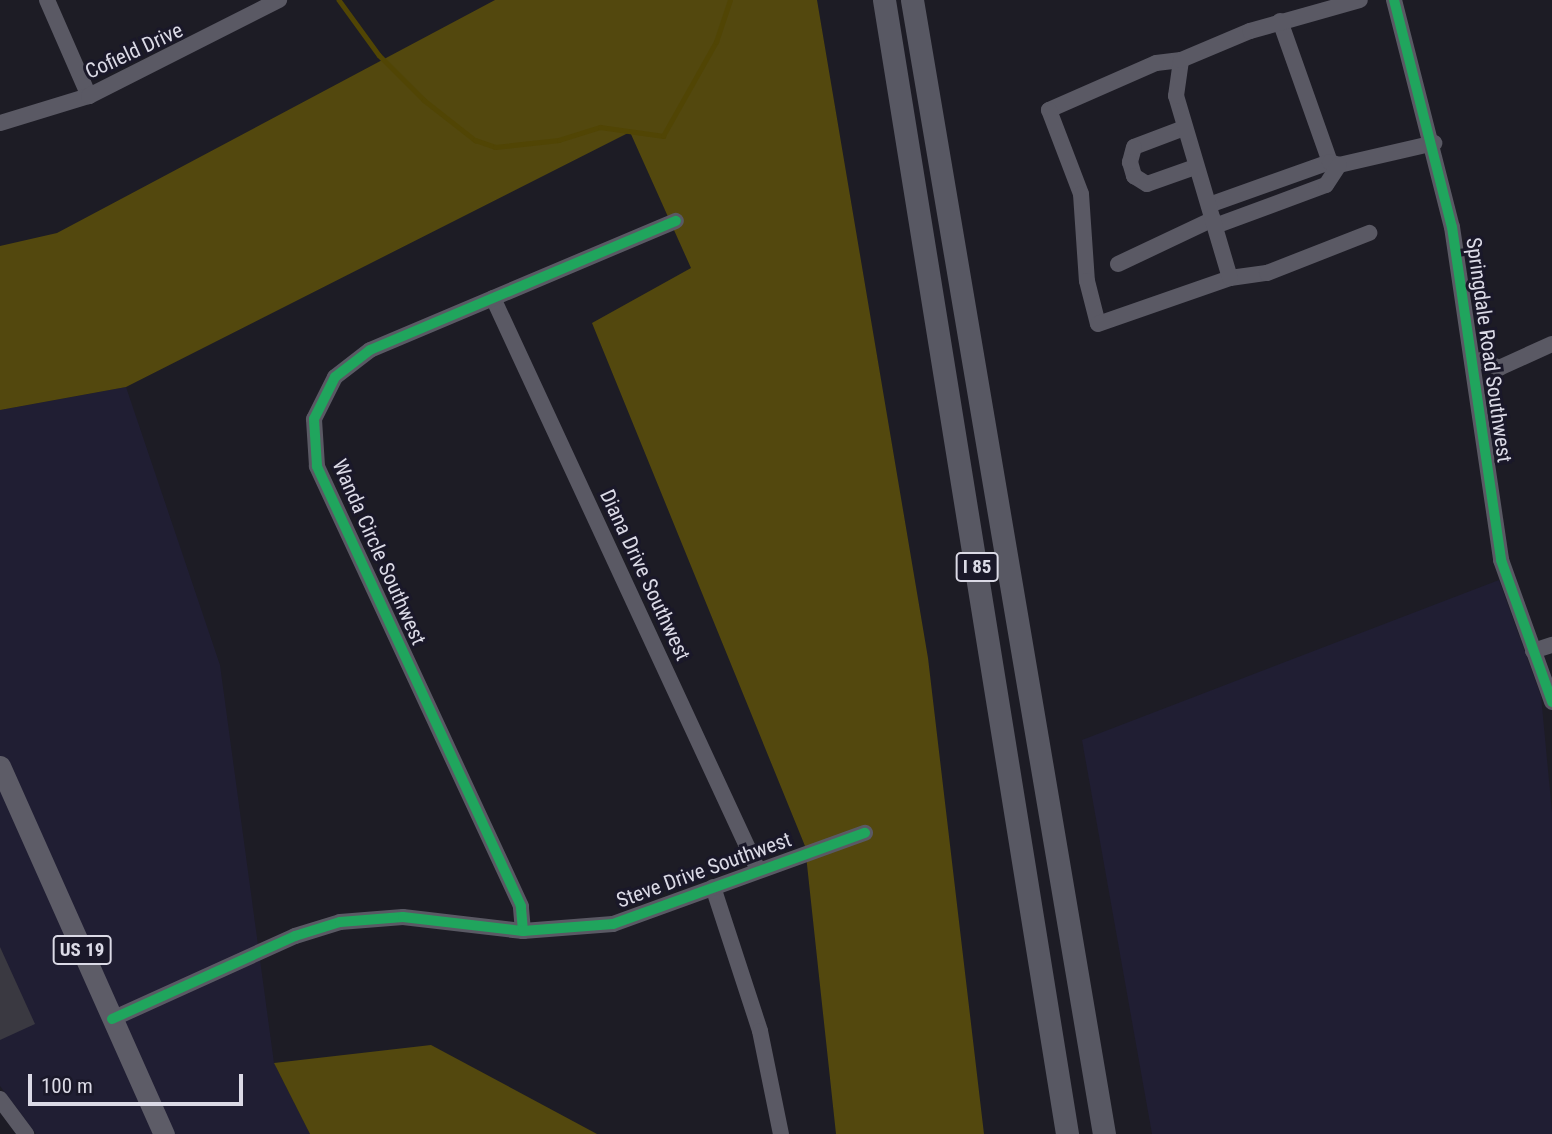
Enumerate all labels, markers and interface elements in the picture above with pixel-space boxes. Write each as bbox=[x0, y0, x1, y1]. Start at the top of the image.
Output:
street label: Cofield Drive bbox=[81, 17, 187, 85]
street label: Springdale Road Southwest bbox=[1461, 236, 1517, 464]
street label: Wanda Circle Southwest bbox=[327, 455, 431, 649]
street label: Diana Drive Southwest bbox=[594, 485, 696, 665]
road number: I 85 bbox=[954, 552, 1000, 582]
street label: Steve Drive Southwest bbox=[613, 827, 795, 913]
road number: US 19 bbox=[52, 934, 112, 966]
scale bar bbox=[32, 1060, 247, 1104]
text: 100 m bbox=[41, 1074, 93, 1098]

